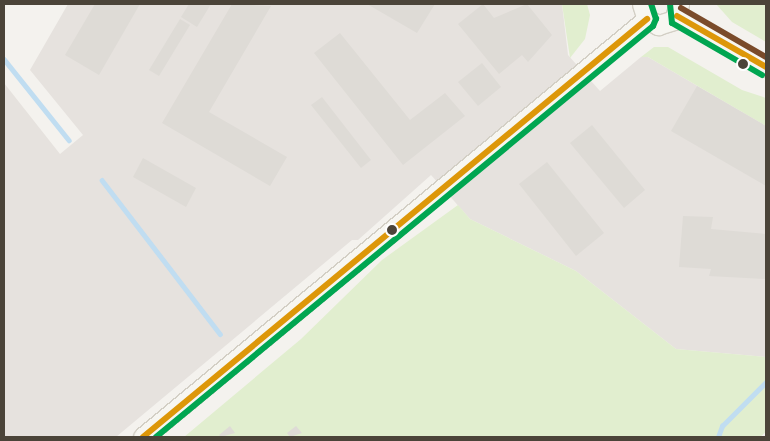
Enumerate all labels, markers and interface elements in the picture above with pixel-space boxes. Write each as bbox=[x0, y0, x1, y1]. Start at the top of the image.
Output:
unlabelled marker bbox=[738, 59, 748, 69]
unlabelled marker bbox=[387, 225, 397, 235]

